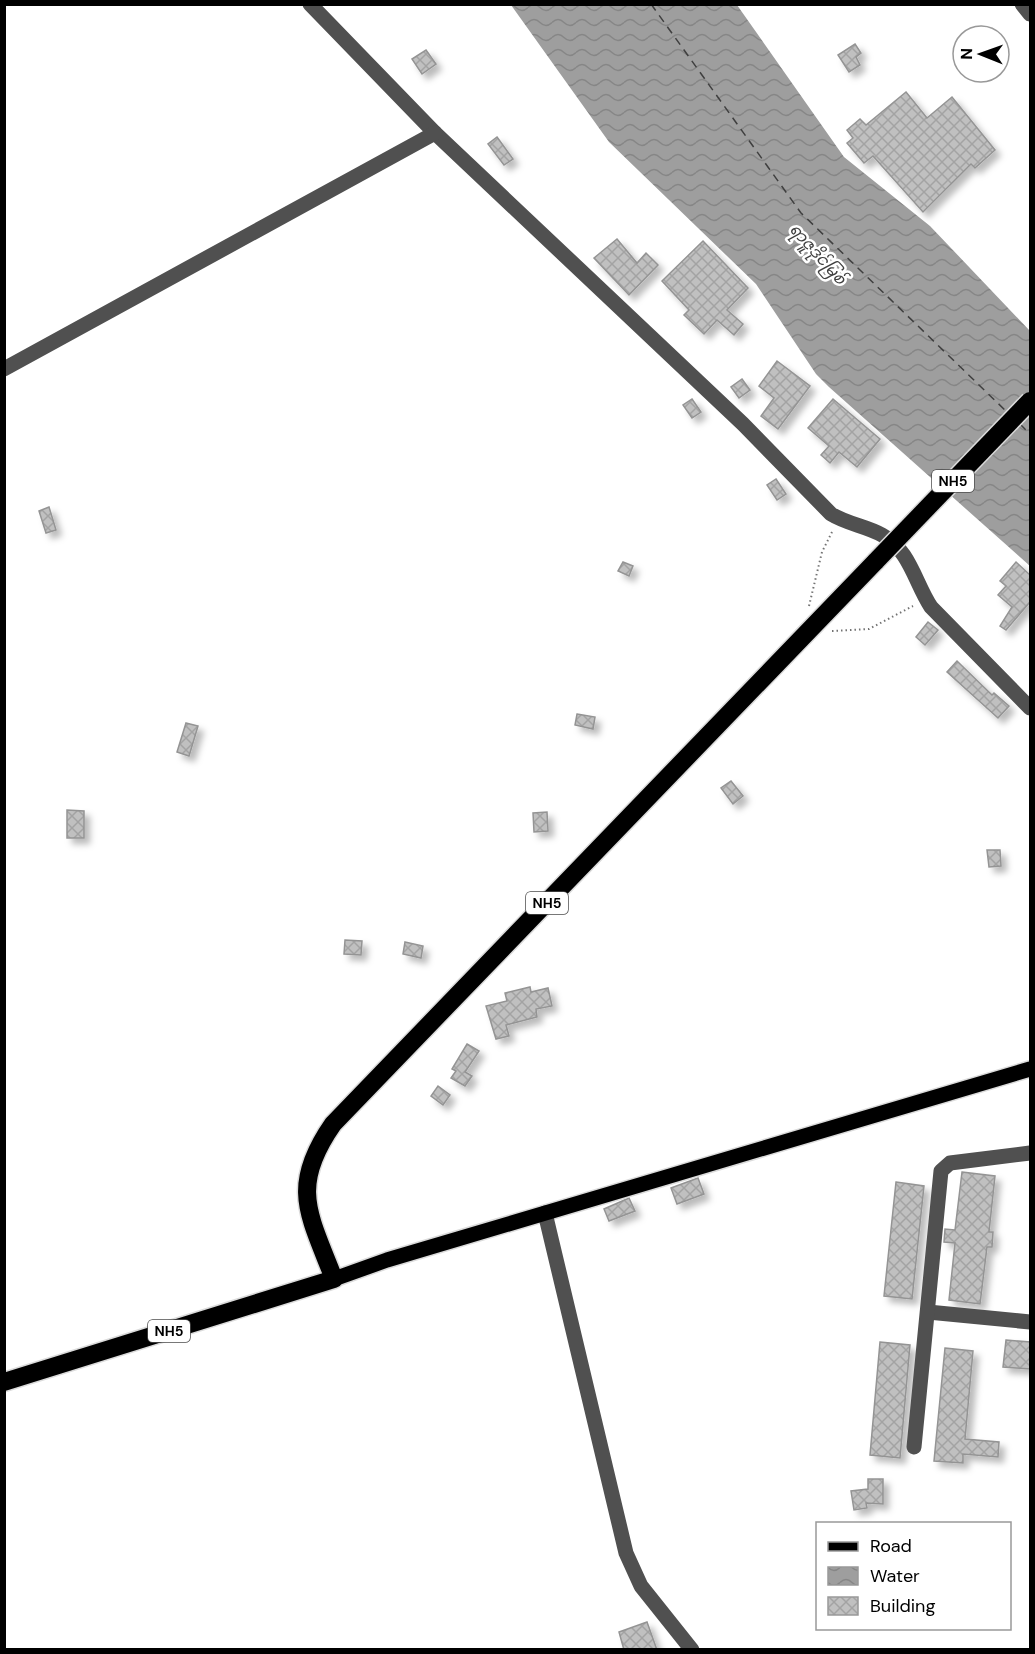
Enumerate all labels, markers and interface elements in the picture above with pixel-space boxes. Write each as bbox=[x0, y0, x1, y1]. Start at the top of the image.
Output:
north arrow bbox=[951, 24, 1011, 84]
text: N bbox=[956, 48, 977, 60]
water label: ရာဇူဒိုင်မြစ် bbox=[783, 218, 853, 292]
road number: NH5 bbox=[932, 470, 974, 492]
road number: NH5 bbox=[526, 892, 568, 914]
road number: NH5 bbox=[148, 1320, 190, 1342]
legend bbox=[816, 1522, 1011, 1630]
text: Road bbox=[870, 1534, 912, 1558]
text: Water bbox=[870, 1564, 920, 1588]
text: Building bbox=[870, 1594, 935, 1618]

